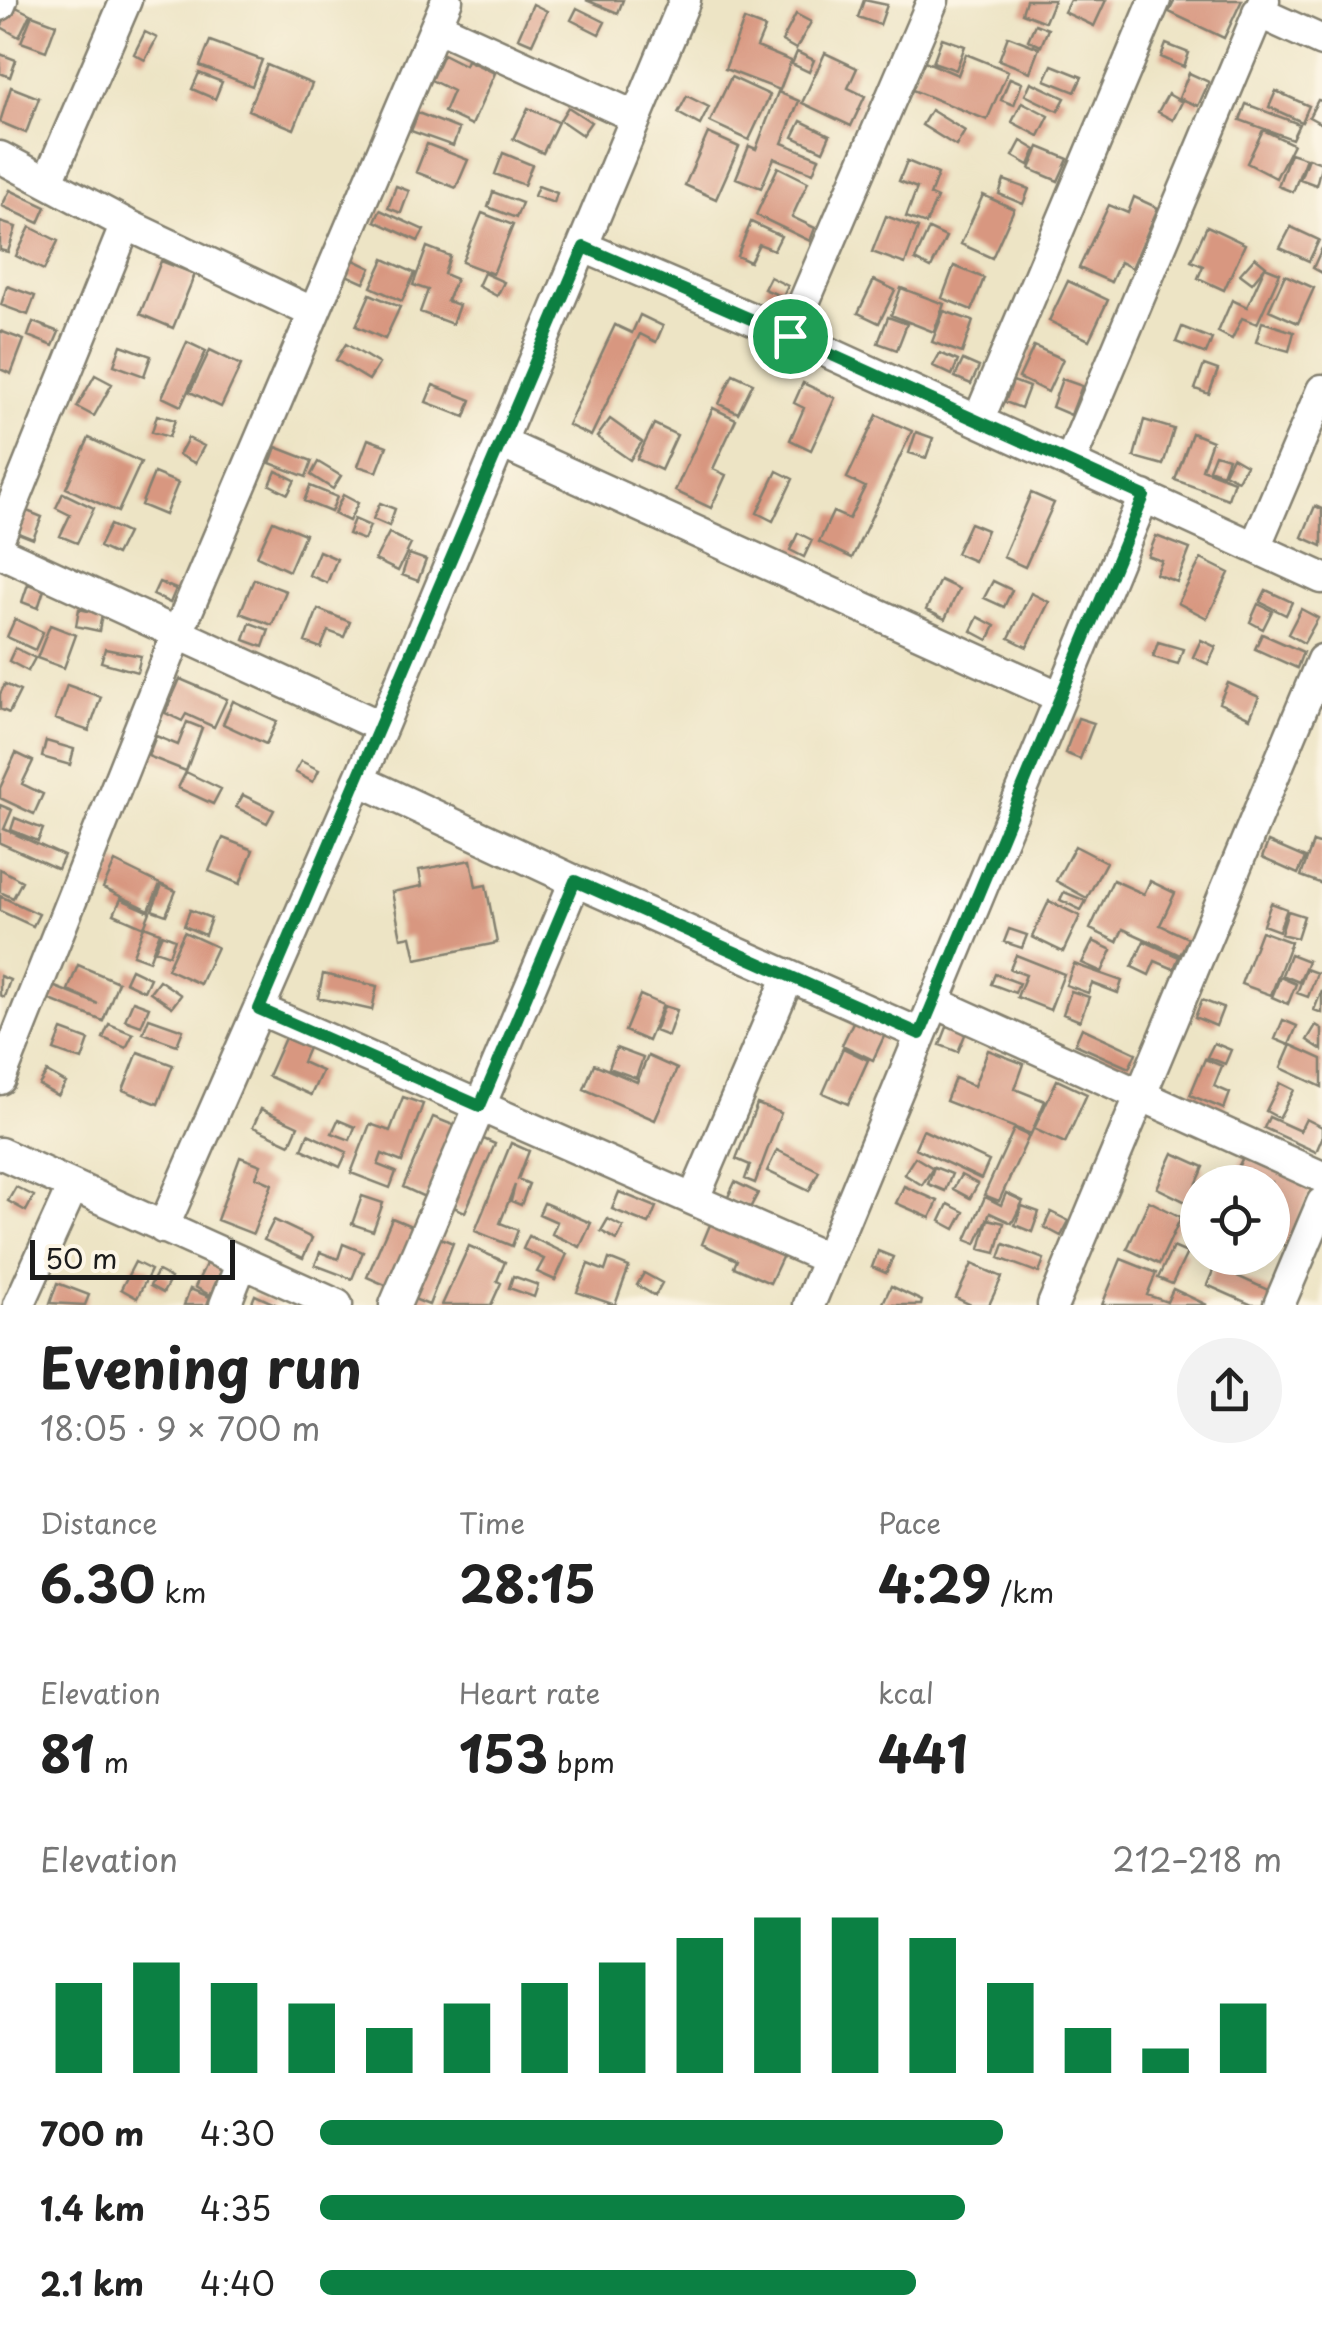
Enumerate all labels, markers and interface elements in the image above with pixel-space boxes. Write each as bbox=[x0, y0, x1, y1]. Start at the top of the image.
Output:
pin bbox=[748, 294, 833, 379]
icon: arrive bbox=[763, 309, 818, 364]
map controls bbox=[1180, 1165, 1290, 1275]
button: locate bbox=[1180, 1165, 1290, 1275]
scale bar bbox=[30, 1235, 235, 1280]
text: 50 m bbox=[45, 1236, 118, 1279]
text: Evening run bbox=[40, 1325, 362, 1408]
button: share bbox=[1177, 1338, 1282, 1443]
text: 18:05 · 9 × 700 m bbox=[40, 1404, 320, 1452]
text: Distance bbox=[40, 1501, 158, 1544]
text: Time bbox=[459, 1501, 525, 1544]
text: Pace bbox=[878, 1501, 941, 1544]
text: 6.30 bbox=[40, 1544, 155, 1620]
text: 28:15 bbox=[459, 1544, 596, 1620]
text: 4:29 bbox=[878, 1544, 991, 1620]
text: km bbox=[155, 1570, 206, 1613]
text: /km bbox=[991, 1570, 1054, 1613]
text: Elevation bbox=[40, 1671, 161, 1714]
text: Heart rate bbox=[459, 1671, 600, 1714]
text: kcal bbox=[878, 1671, 934, 1714]
text: 81 bbox=[40, 1714, 95, 1790]
text: 153 bbox=[459, 1714, 548, 1790]
text: 441 bbox=[878, 1714, 967, 1790]
text: m bbox=[95, 1740, 129, 1783]
text: bpm bbox=[548, 1740, 615, 1783]
text: Elevation bbox=[40, 1835, 178, 1883]
text: 212–218 m bbox=[1112, 1835, 1282, 1883]
text: 700 m bbox=[40, 2109, 144, 2157]
text: 4:30 bbox=[200, 2109, 275, 2157]
text: 1.4 km bbox=[40, 2184, 145, 2232]
text: 4:35 bbox=[200, 2184, 271, 2232]
text: 2.1 km bbox=[40, 2259, 144, 2307]
text: 4:40 bbox=[200, 2259, 275, 2307]

